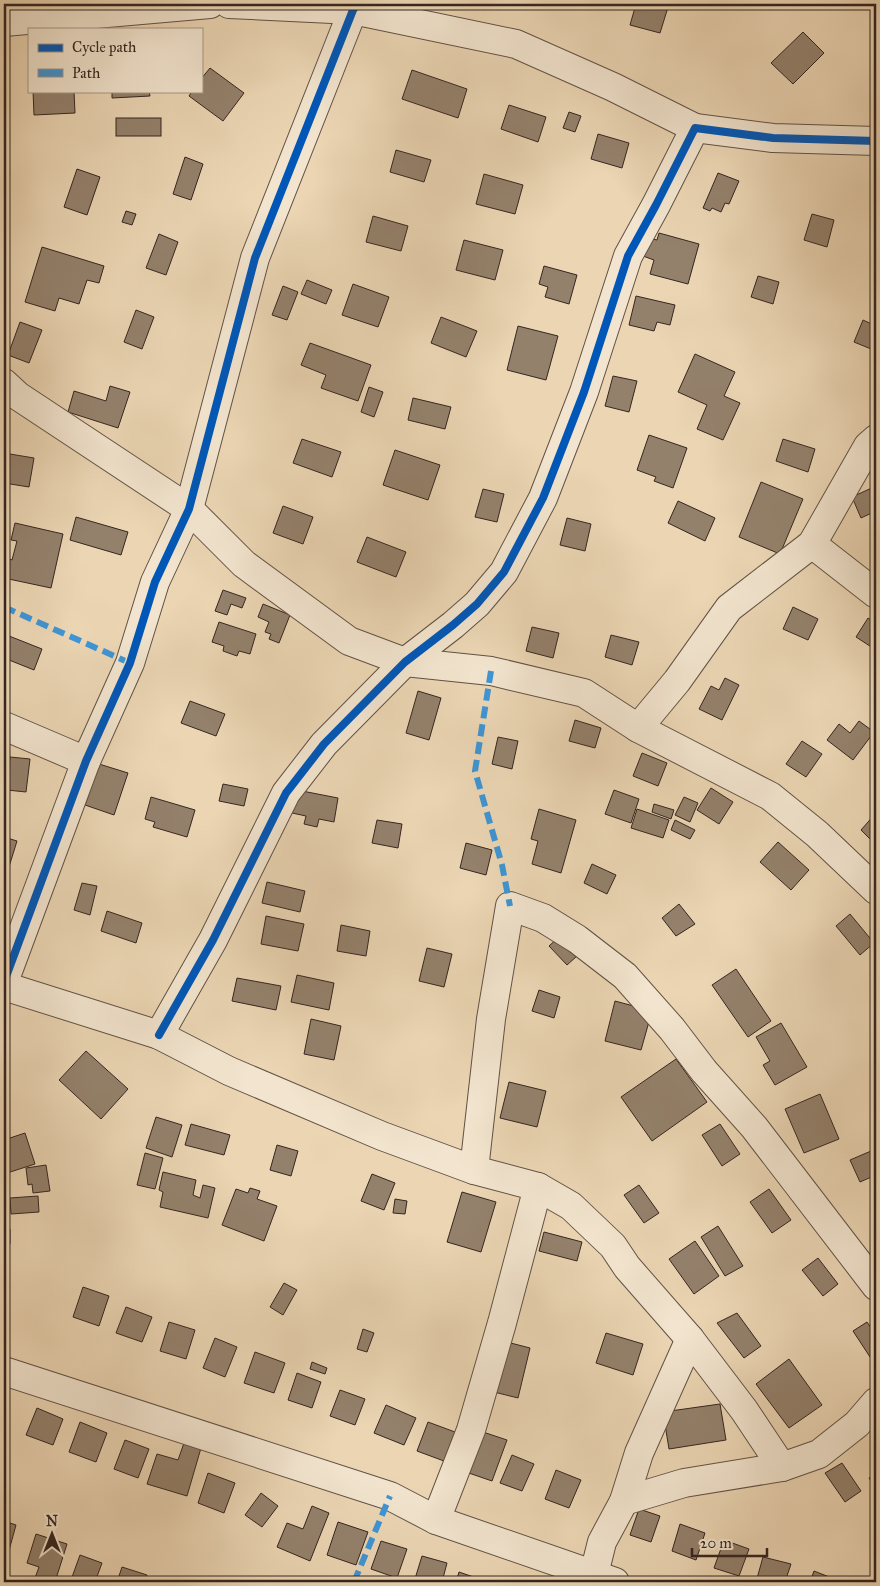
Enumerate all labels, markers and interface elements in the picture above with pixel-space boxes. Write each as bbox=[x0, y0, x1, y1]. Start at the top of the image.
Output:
legend bbox=[28, 28, 202, 92]
text: Cycle path bbox=[72, 38, 137, 56]
text: Path bbox=[72, 64, 101, 82]
north arrow bbox=[28, 1508, 78, 1558]
text: N bbox=[46, 1513, 58, 1530]
scale bar bbox=[692, 1526, 768, 1558]
text: 20 m bbox=[700, 1534, 732, 1552]

